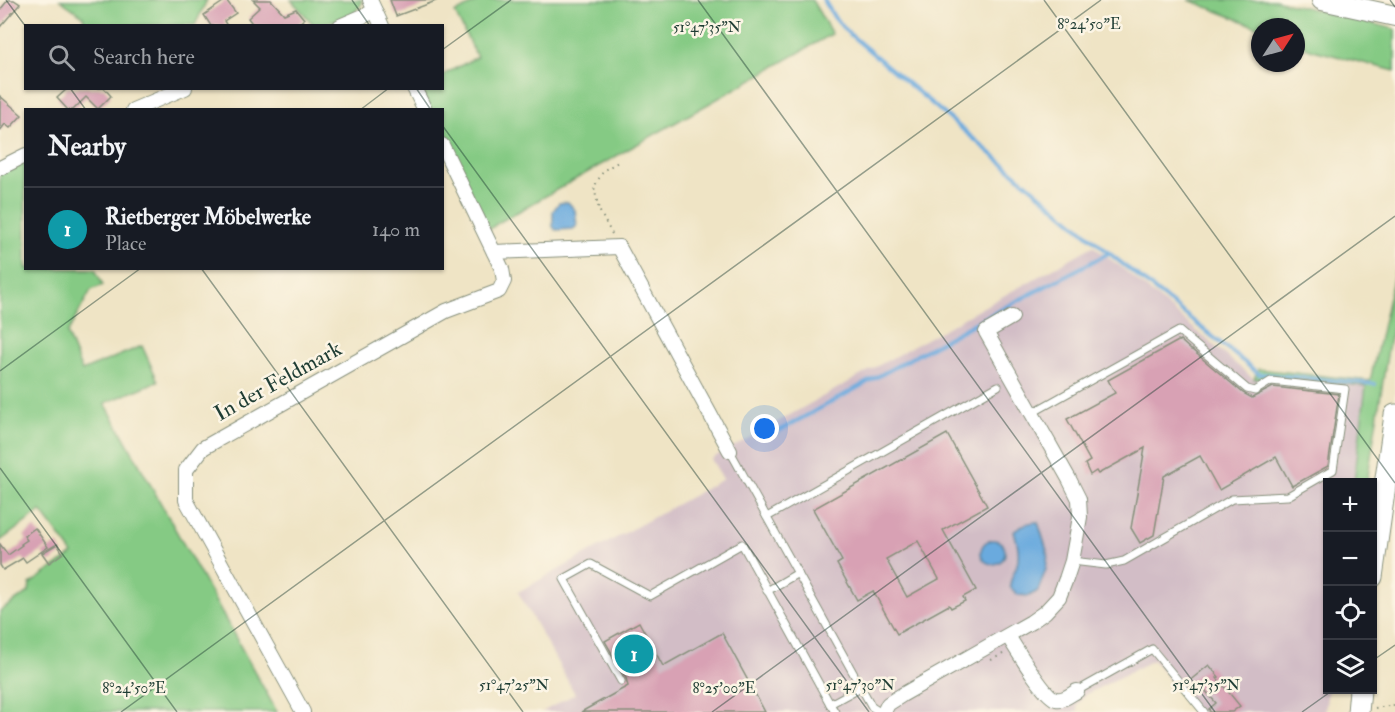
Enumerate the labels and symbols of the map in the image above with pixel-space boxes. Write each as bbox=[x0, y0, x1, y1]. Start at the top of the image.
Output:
text: 8°24'50"E bbox=[1057, 15, 1121, 34]
text: 51°47'35"N bbox=[673, 18, 742, 37]
north arrow bbox=[1251, 18, 1305, 72]
street label: In der Feldmark bbox=[209, 334, 347, 428]
your location bbox=[750, 414, 779, 443]
pin: 1 bbox=[614, 632, 654, 676]
text: 51°47'25"N bbox=[479, 676, 549, 695]
text: 51°47'30"N bbox=[825, 676, 895, 695]
text: 51°47'35"N bbox=[1172, 676, 1241, 695]
text: 8°24'50"E bbox=[102, 679, 166, 698]
text: 8°25'00"E bbox=[692, 679, 756, 698]

